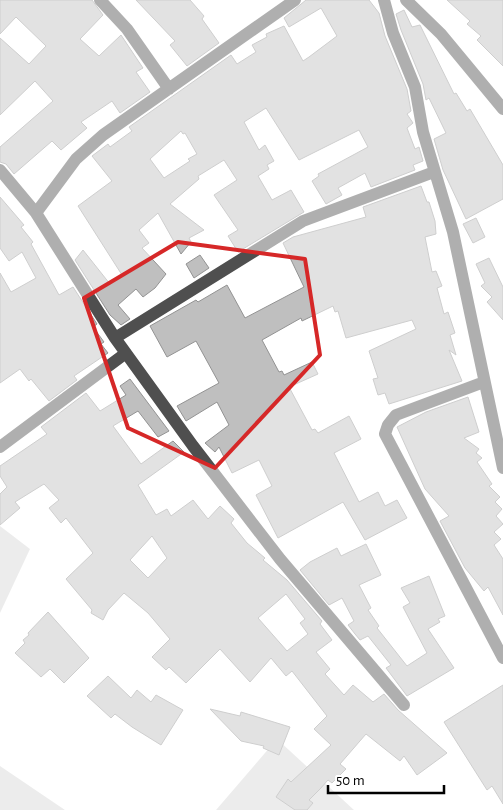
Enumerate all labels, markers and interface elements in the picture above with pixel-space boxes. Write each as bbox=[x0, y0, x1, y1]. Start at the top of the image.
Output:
scale bar bbox=[328, 762, 444, 794]
text: 50 m bbox=[336, 773, 365, 788]

